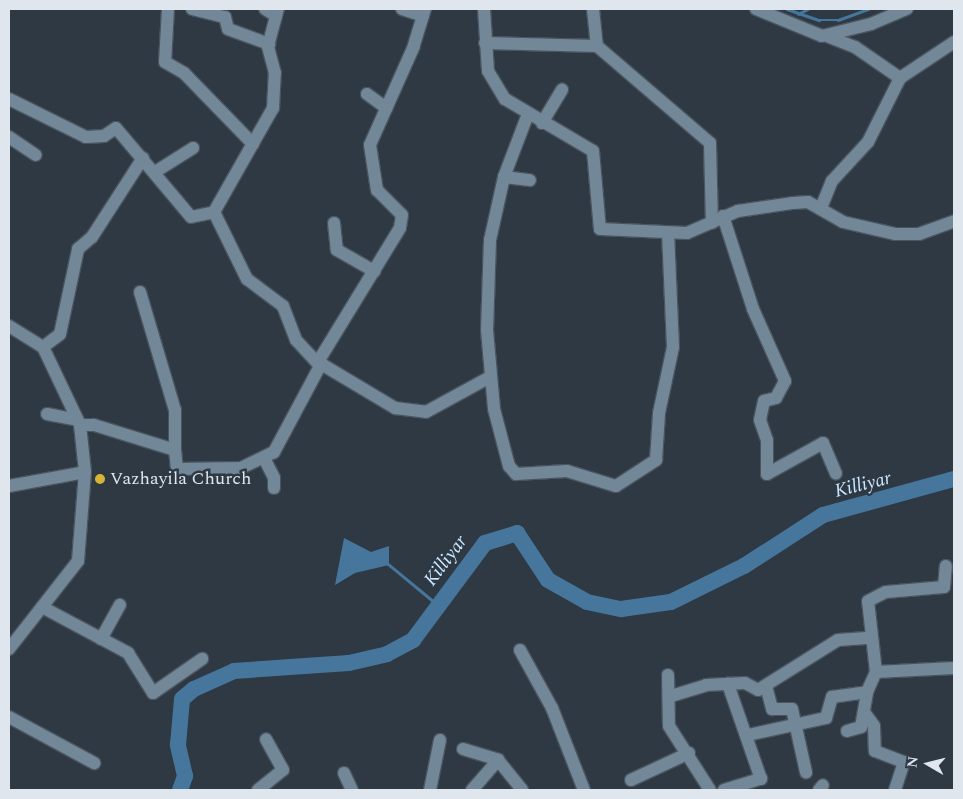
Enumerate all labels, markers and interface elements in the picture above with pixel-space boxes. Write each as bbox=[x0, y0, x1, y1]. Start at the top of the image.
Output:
water label: Killiyar bbox=[832, 467, 894, 503]
place label: Vazhayila Church bbox=[110, 468, 251, 490]
marker: Vazhayila Church bbox=[94, 473, 106, 485]
water label: Killiyar bbox=[420, 531, 472, 591]
north arrow bbox=[903, 739, 953, 789]
text: N bbox=[901, 755, 924, 769]

